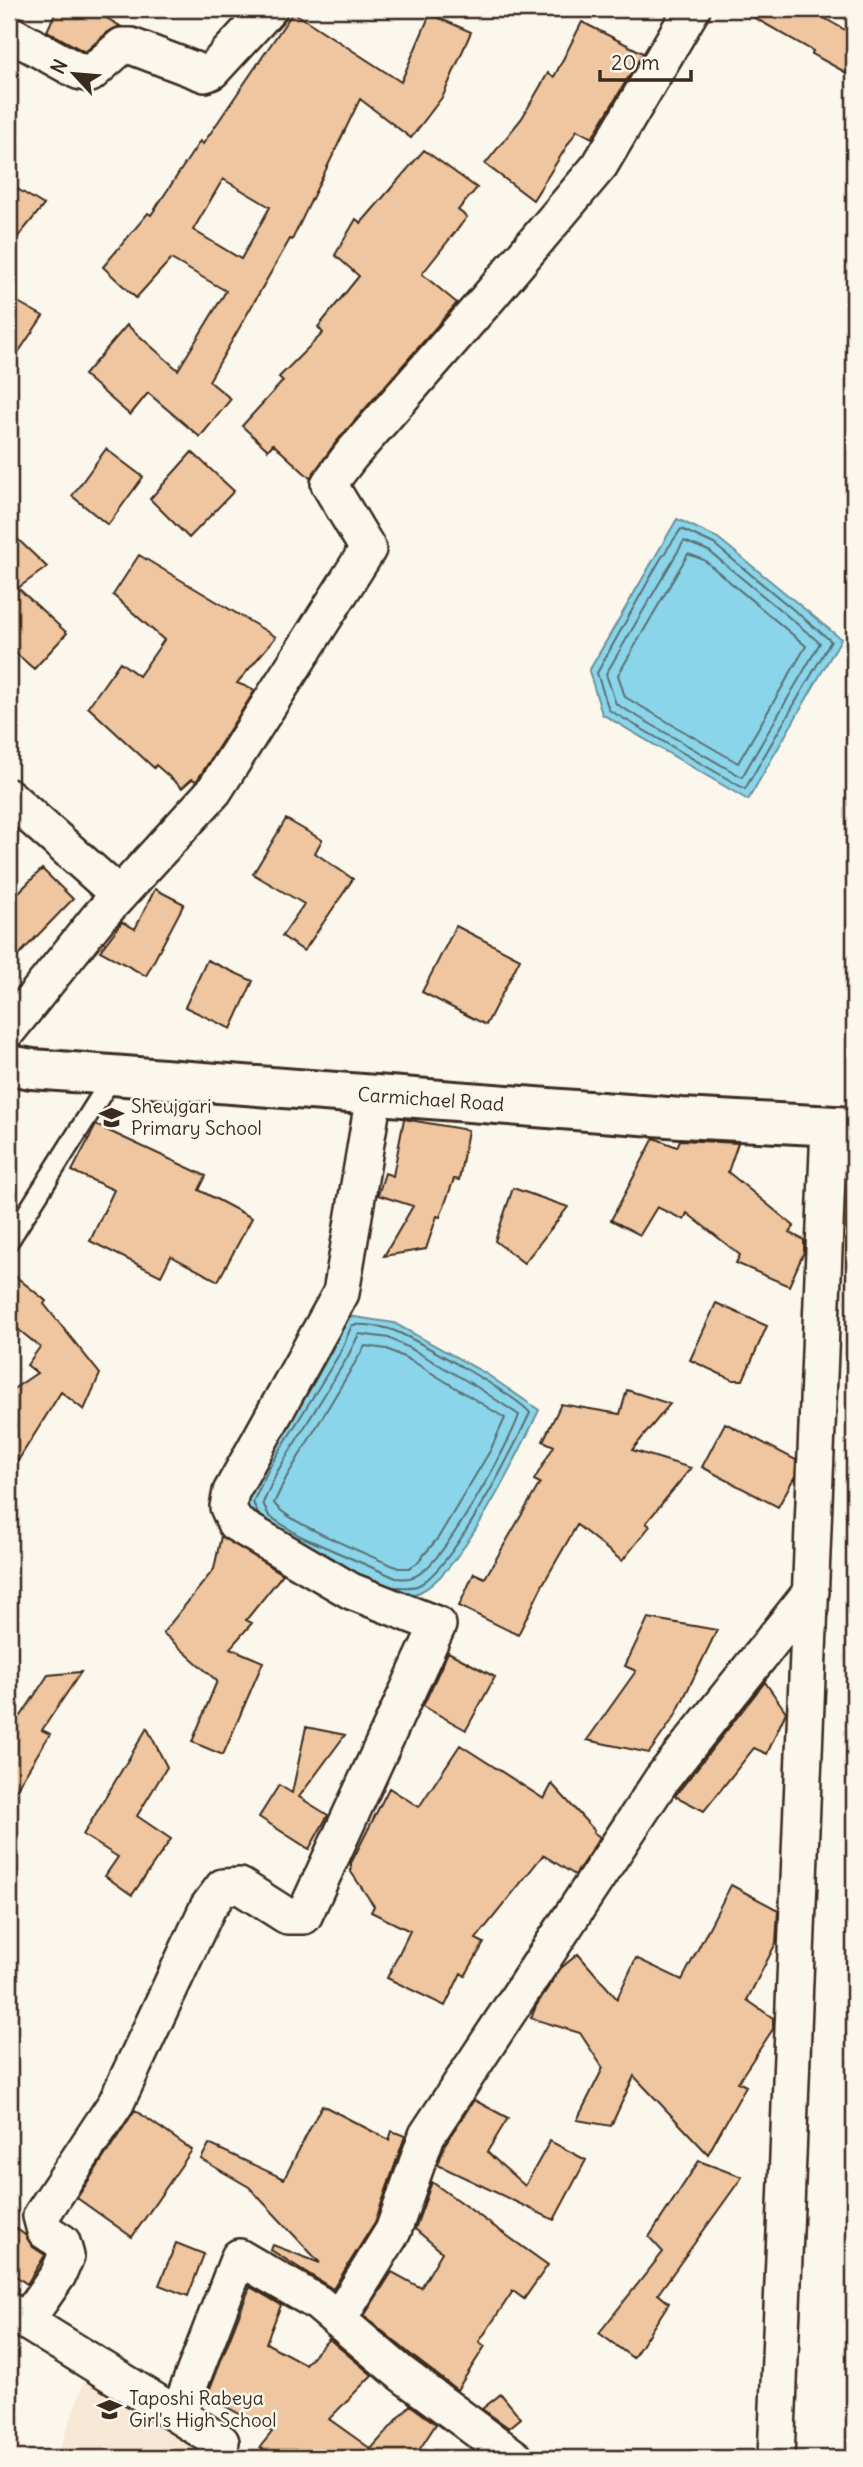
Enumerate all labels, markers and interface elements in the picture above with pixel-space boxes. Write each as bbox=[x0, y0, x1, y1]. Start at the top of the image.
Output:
north arrow bbox=[38, 38, 108, 108]
scale bar bbox=[600, 38, 692, 82]
text: 20 m bbox=[611, 49, 660, 76]
text: N bbox=[45, 55, 72, 78]
street label: Carmichael Road bbox=[357, 1082, 505, 1116]
place label: Sheujgari Primary School bbox=[131, 1094, 262, 1140]
school or university icon: Sheujgari Primary School bbox=[97, 1103, 125, 1131]
place label: Taposhi Rabeya Girl's High School bbox=[129, 2386, 277, 2432]
school or university icon: Taposhi Rabeya Girl's High School bbox=[95, 2395, 123, 2423]

